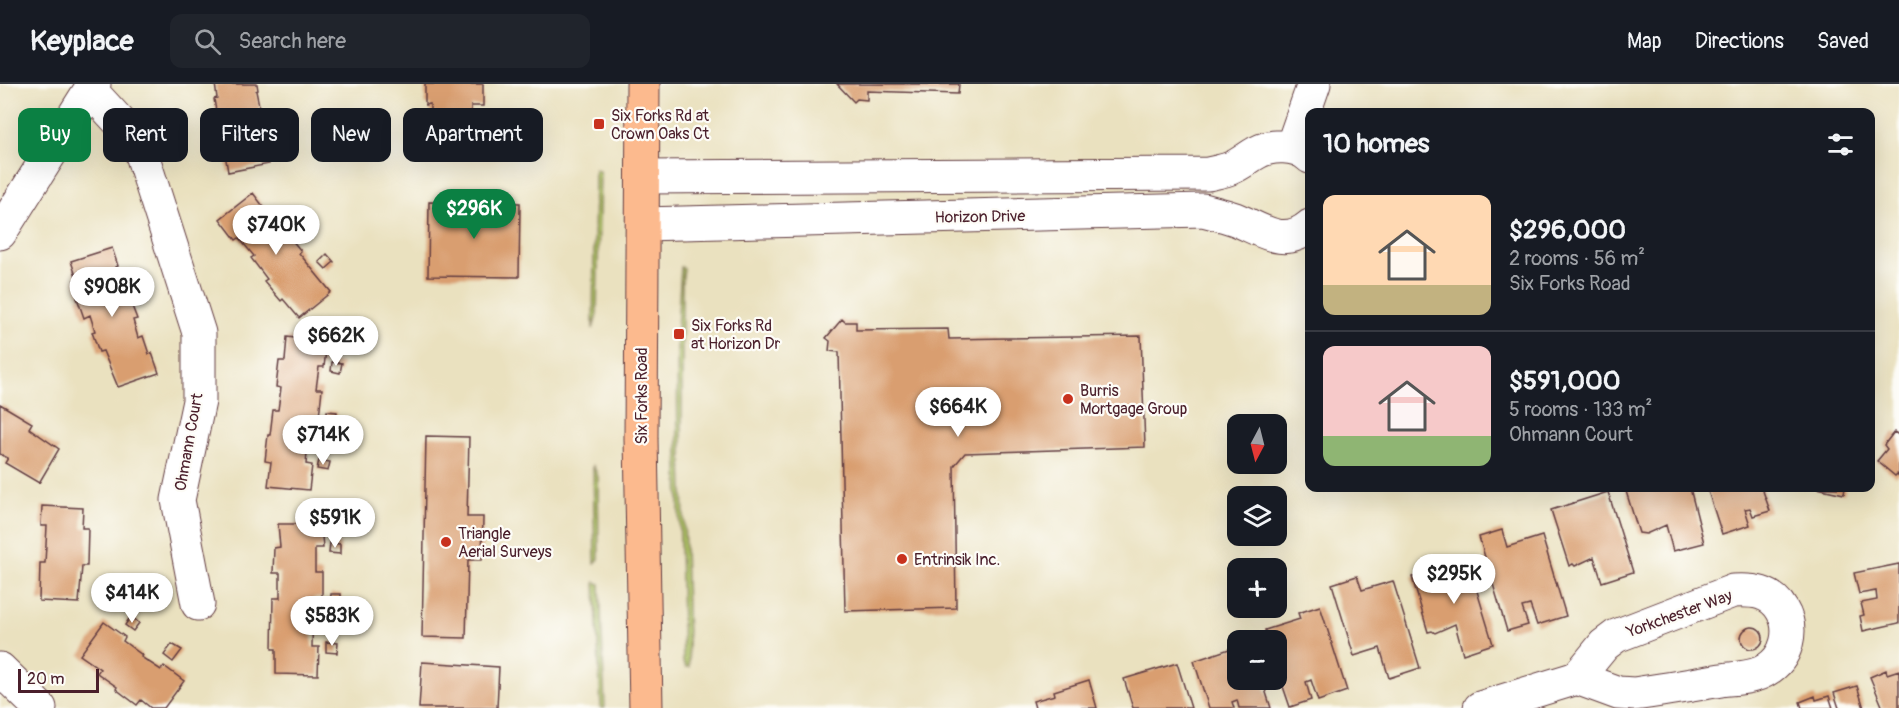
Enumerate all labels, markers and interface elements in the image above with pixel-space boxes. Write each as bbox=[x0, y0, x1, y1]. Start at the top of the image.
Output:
search box bbox=[170, 14, 590, 68]
text: Keyplace bbox=[30, 24, 134, 59]
icon: search bbox=[191, 25, 224, 58]
text: Search here bbox=[239, 27, 346, 55]
text: Map bbox=[1627, 28, 1662, 55]
text: Directions bbox=[1695, 28, 1784, 55]
text: Saved bbox=[1817, 28, 1869, 55]
place label: Six Forks Rd at Crown Oaks Ct bbox=[611, 106, 710, 144]
chip: Buy bbox=[18, 108, 91, 162]
chip: Rent bbox=[103, 108, 188, 162]
chip: Filters bbox=[200, 108, 299, 162]
chip: New bbox=[311, 108, 391, 162]
chip: Apartment bbox=[403, 108, 543, 162]
marker: Six Forks Rd at Crown Oaks Ct bbox=[592, 117, 606, 131]
text: 10 homes bbox=[1323, 128, 1429, 160]
icon: filters bbox=[1824, 128, 1857, 161]
pin: $296K bbox=[432, 189, 516, 240]
text: $296K bbox=[446, 196, 502, 221]
pin: $740K bbox=[234, 205, 318, 256]
street label: Horizon Drive bbox=[934, 206, 1026, 228]
text: $740K bbox=[247, 212, 305, 237]
text: $296,000 bbox=[1509, 214, 1626, 246]
icon: home bbox=[1371, 219, 1443, 291]
text: 2 rooms · 56 m² bbox=[1509, 246, 1645, 271]
pin: $908K bbox=[70, 267, 154, 318]
text: Six Forks Road bbox=[1509, 271, 1631, 296]
text: $908K bbox=[84, 274, 140, 299]
pin: $662K bbox=[294, 316, 378, 367]
place label: Six Forks Rd at Horizon Dr bbox=[691, 316, 780, 354]
text: $662K bbox=[307, 323, 365, 348]
marker: Six Forks Rd at Horizon Dr bbox=[672, 327, 686, 341]
street label: Six Forks Road bbox=[632, 347, 652, 445]
text: $591,000 bbox=[1509, 365, 1621, 397]
icon: home bbox=[1371, 370, 1443, 442]
place label: Burris Mortgage Group bbox=[1080, 381, 1187, 419]
pin: $664K bbox=[916, 387, 1000, 438]
street label: Ohmann Court bbox=[171, 391, 208, 493]
marker: Burris Mortgage Group bbox=[1061, 392, 1075, 406]
text: $664K bbox=[929, 394, 987, 419]
text: 5 rooms · 133 m² bbox=[1509, 397, 1652, 422]
north arrow bbox=[1227, 414, 1287, 474]
map controls bbox=[1227, 414, 1287, 690]
pin: $714K bbox=[281, 415, 365, 466]
text: $714K bbox=[297, 422, 349, 447]
text: Ohmann Court bbox=[1509, 422, 1633, 447]
button: layers bbox=[1227, 486, 1287, 546]
pin: $591K bbox=[293, 498, 377, 549]
text: $591K bbox=[309, 505, 361, 530]
place label: Triangle Aerial Surveys bbox=[458, 524, 552, 562]
marker: Triangle Aerial Surveys bbox=[439, 535, 453, 549]
place label: Entrinsik Inc. bbox=[914, 550, 1000, 570]
marker: Entrinsik Inc. bbox=[895, 552, 909, 566]
pin: $295K bbox=[1412, 554, 1496, 605]
button: + bbox=[1227, 558, 1287, 618]
text: $295K bbox=[1426, 561, 1482, 586]
pin: $414K bbox=[90, 573, 174, 624]
text: $414K bbox=[105, 580, 159, 605]
street label: Yorkchester Way bbox=[1623, 586, 1735, 643]
pin: $583K bbox=[290, 596, 374, 647]
text: $583K bbox=[305, 603, 359, 628]
button: − bbox=[1227, 630, 1287, 690]
scale bar bbox=[18, 666, 99, 694]
text: 20 m bbox=[27, 669, 65, 689]

